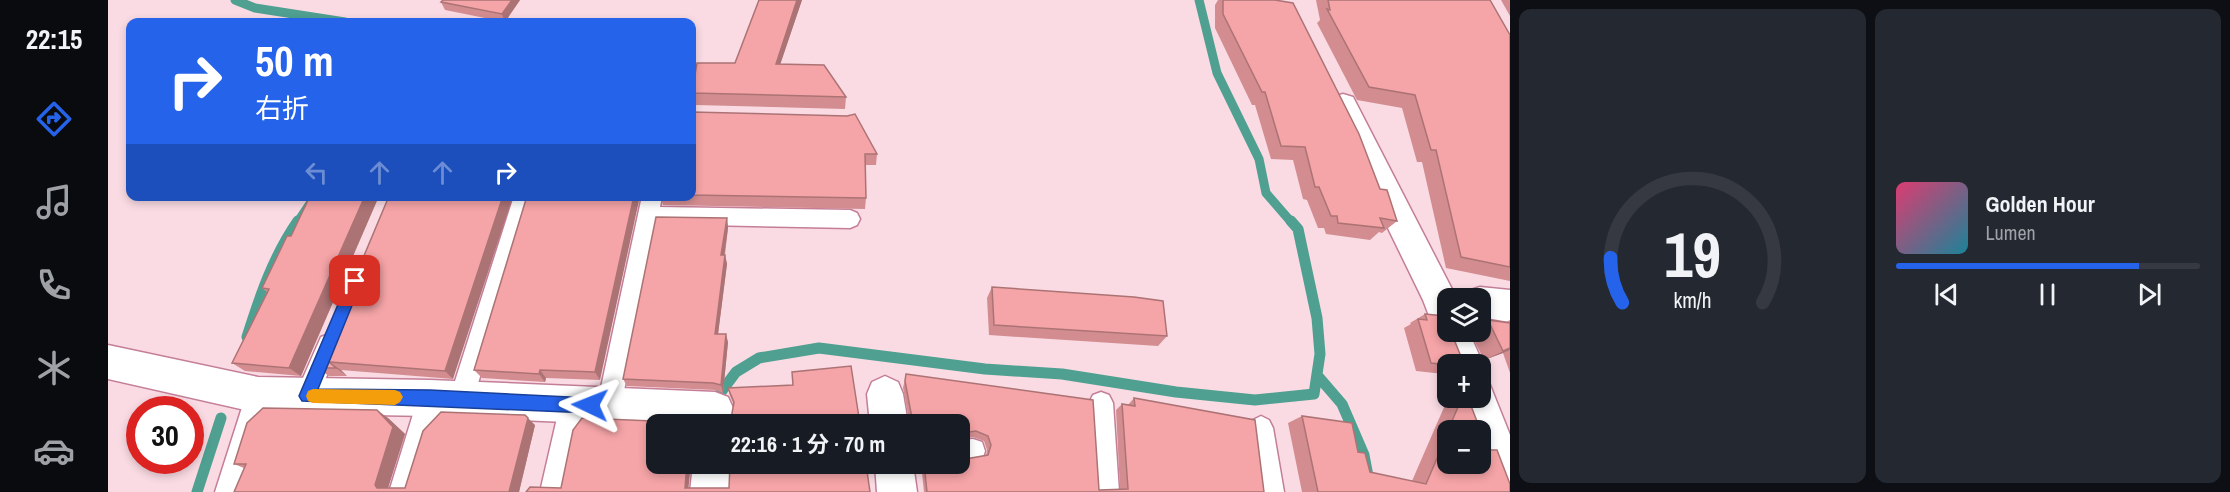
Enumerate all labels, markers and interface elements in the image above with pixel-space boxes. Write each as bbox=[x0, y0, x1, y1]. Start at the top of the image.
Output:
text: 22:15 bbox=[26, 21, 82, 57]
text: 50 m bbox=[255, 33, 334, 89]
icon: right bbox=[156, 42, 234, 120]
text: 右折 bbox=[255, 90, 309, 126]
icon: directions bbox=[33, 98, 75, 140]
icon: left bbox=[300, 156, 333, 189]
icon: ahead bbox=[363, 156, 396, 189]
icon: ahead bbox=[426, 156, 459, 189]
icon: right bbox=[489, 156, 522, 189]
icon: music bbox=[33, 181, 75, 223]
text: Golden Hour bbox=[1986, 189, 2095, 219]
text: 19 bbox=[1664, 212, 1721, 296]
text: Lumen bbox=[1986, 219, 2036, 246]
pin bbox=[329, 255, 380, 306]
icon: phone bbox=[33, 264, 75, 306]
icon: arrive bbox=[338, 264, 371, 297]
icon: previous bbox=[1930, 278, 1963, 311]
icon: pause bbox=[2031, 278, 2064, 311]
icon: next bbox=[2133, 278, 2166, 311]
text: km/h bbox=[1673, 286, 1711, 315]
map controls bbox=[1437, 288, 1491, 474]
button: layers bbox=[1437, 288, 1491, 342]
icon: climate bbox=[33, 347, 75, 389]
button: + bbox=[1437, 354, 1491, 408]
position arrow bbox=[558, 373, 622, 437]
speed limit sign: 30 bbox=[126, 396, 204, 474]
button: − bbox=[1437, 420, 1491, 474]
text: 22:16 · 1 分 · 70 m bbox=[731, 429, 885, 459]
icon: car bbox=[33, 430, 75, 472]

